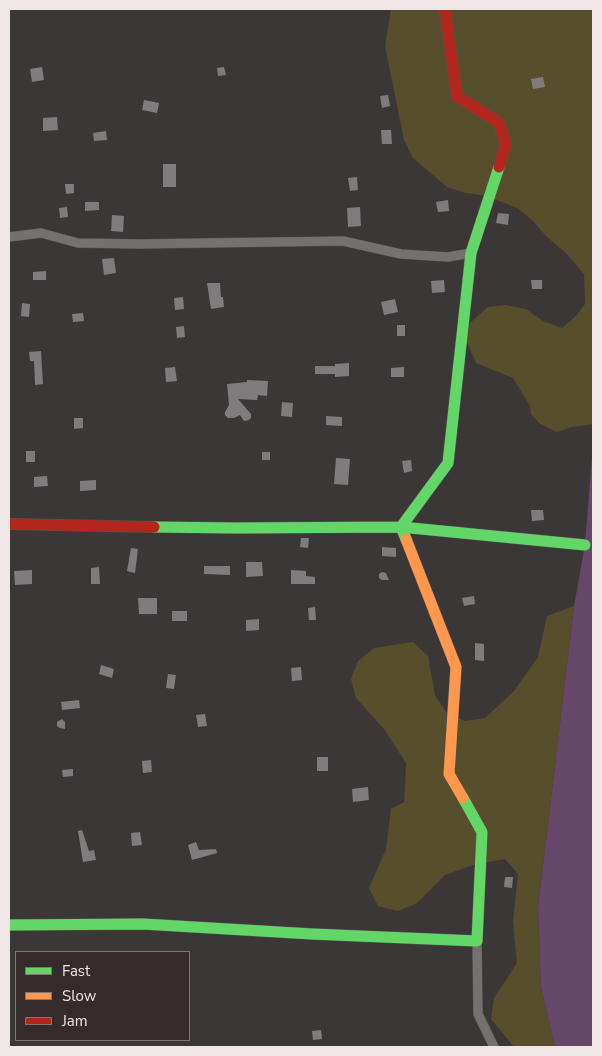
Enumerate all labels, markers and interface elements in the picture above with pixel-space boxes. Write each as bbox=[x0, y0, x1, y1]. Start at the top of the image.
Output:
legend bbox=[15, 951, 190, 1041]
text: Fast bbox=[62, 961, 90, 981]
text: Slow bbox=[62, 986, 96, 1006]
text: Jam bbox=[62, 1011, 88, 1031]

